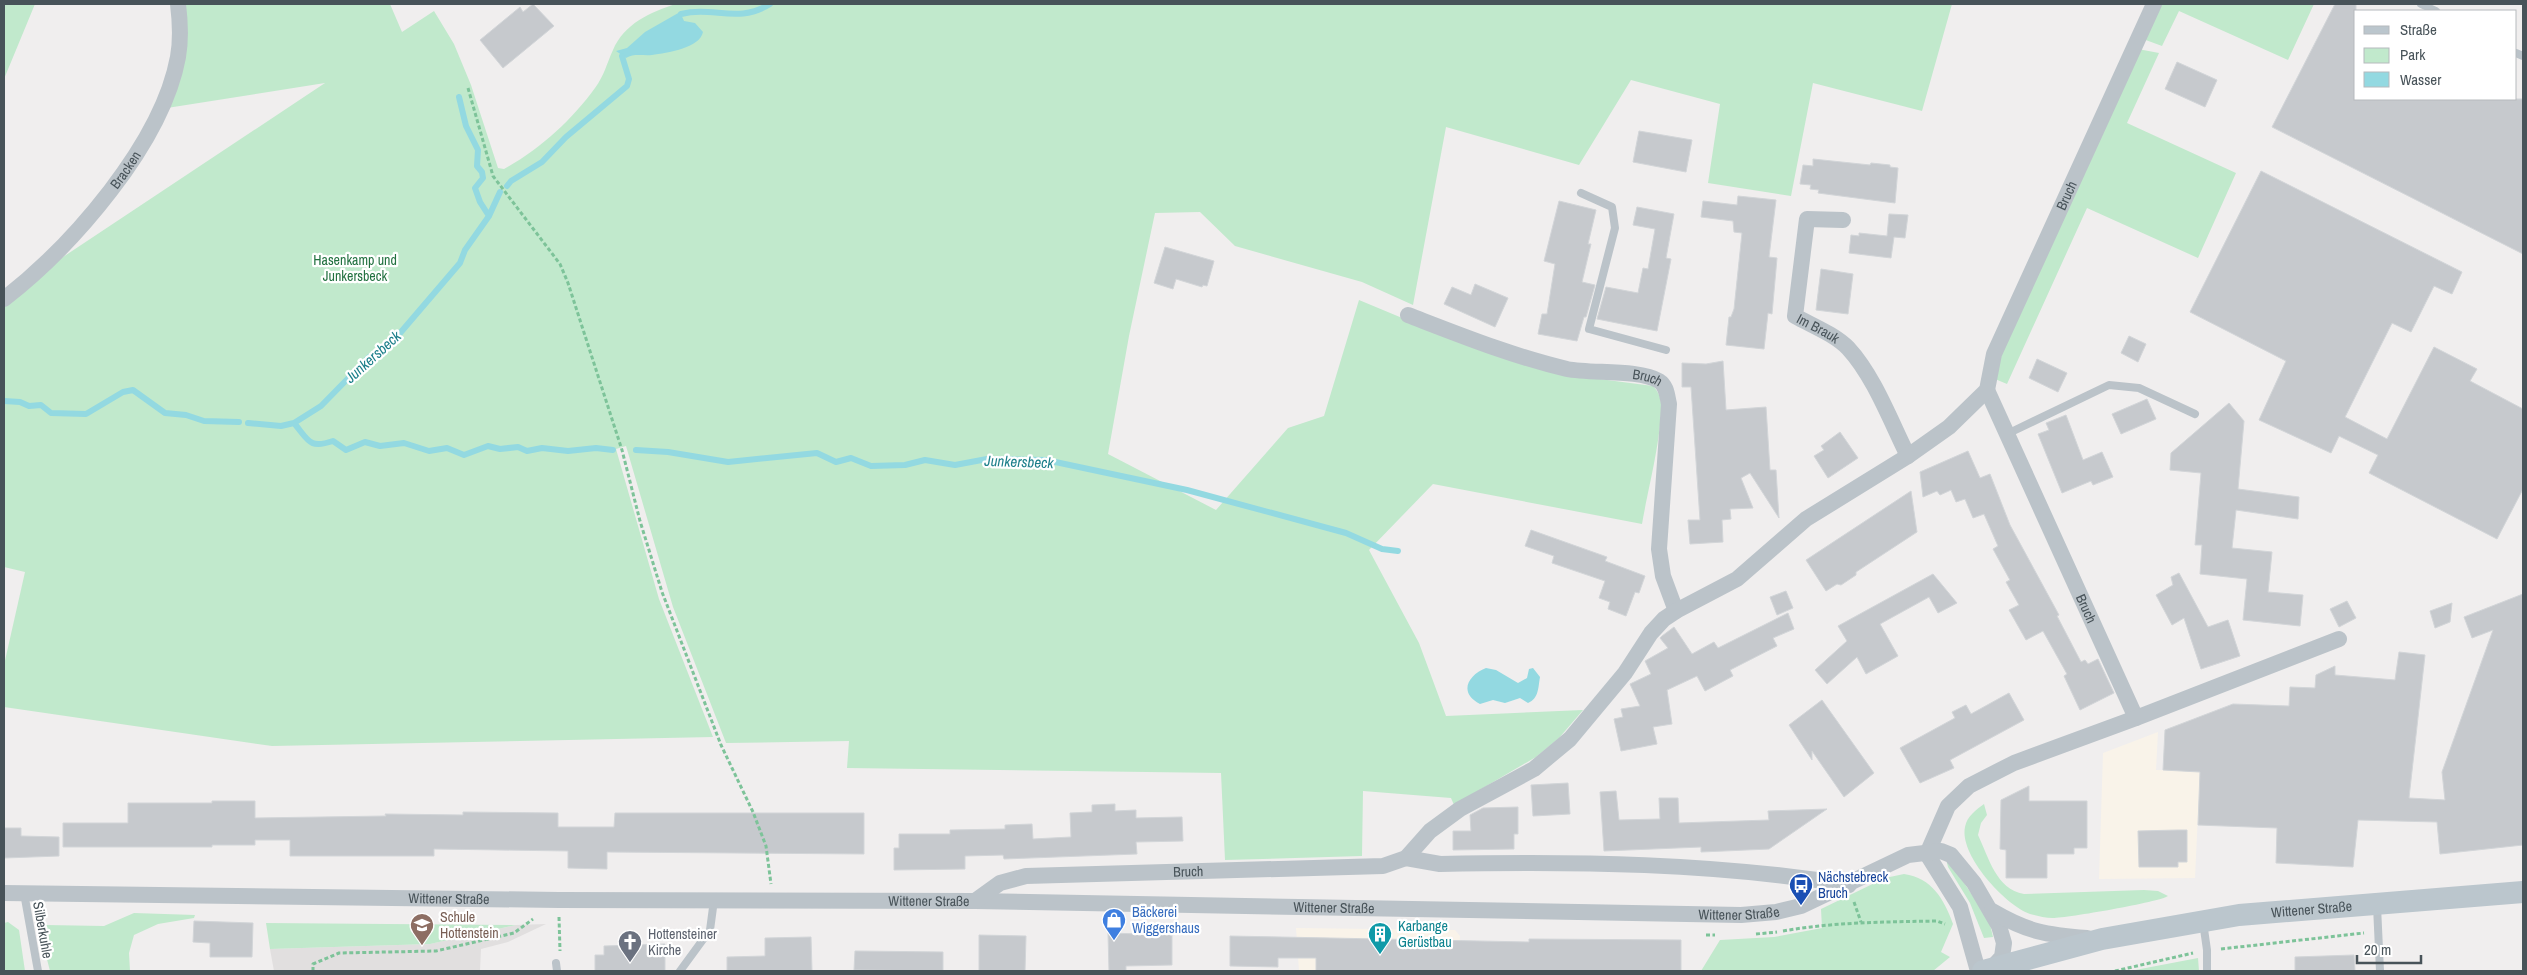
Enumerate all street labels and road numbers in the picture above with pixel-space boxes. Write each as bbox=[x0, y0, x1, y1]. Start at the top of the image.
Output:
street label: Bracken bbox=[106, 147, 145, 192]
street label: Bruch bbox=[2052, 178, 2081, 213]
street label: Im Brauk bbox=[1794, 310, 1843, 347]
street label: Bruch bbox=[1632, 365, 1666, 390]
street label: Bruch bbox=[2072, 591, 2101, 626]
street label: Bruch bbox=[1173, 862, 1203, 881]
street label: Wittener Straße bbox=[408, 889, 490, 908]
street label: Wittener Straße bbox=[888, 892, 970, 910]
street label: Wittener Straße bbox=[2270, 897, 2353, 921]
street label: Wittener Straße bbox=[1293, 898, 1375, 917]
street label: Silberkuhle bbox=[29, 900, 57, 960]
street label: Wittener Straße bbox=[1698, 902, 1781, 924]

